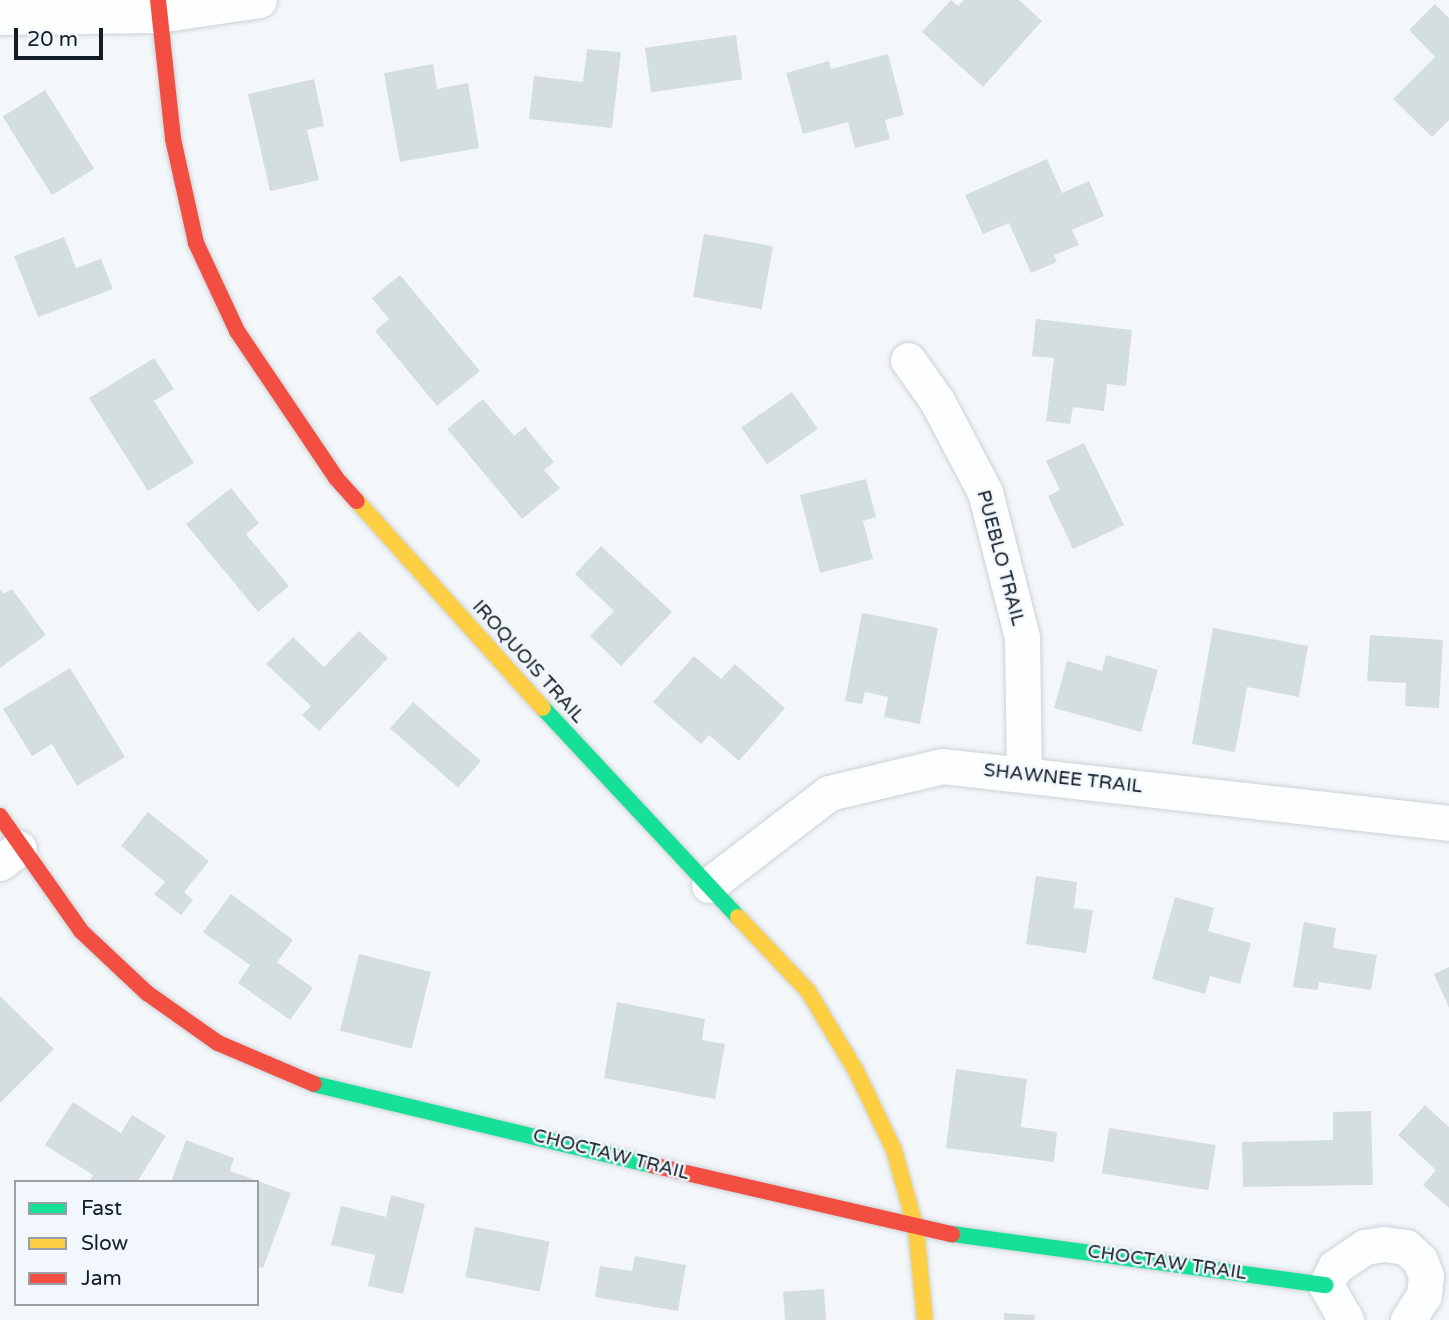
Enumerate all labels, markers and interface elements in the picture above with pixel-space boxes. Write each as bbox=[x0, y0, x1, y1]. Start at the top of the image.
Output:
scale bar bbox=[18, 14, 107, 58]
text: 20 m bbox=[27, 27, 78, 52]
street label: PUEBLO TRAIL bbox=[971, 488, 1029, 628]
street label: IROQUOIS TRAIL bbox=[467, 596, 589, 728]
street label: SHAWNEE TRAIL bbox=[982, 759, 1144, 799]
street label: CHOCTAW TRAIL bbox=[530, 1125, 692, 1185]
legend bbox=[14, 1180, 259, 1306]
text: Fast bbox=[81, 1196, 122, 1221]
text: Slow bbox=[81, 1231, 128, 1256]
street label: CHOCTAW TRAIL bbox=[1086, 1241, 1248, 1285]
text: Jam bbox=[81, 1266, 122, 1291]

